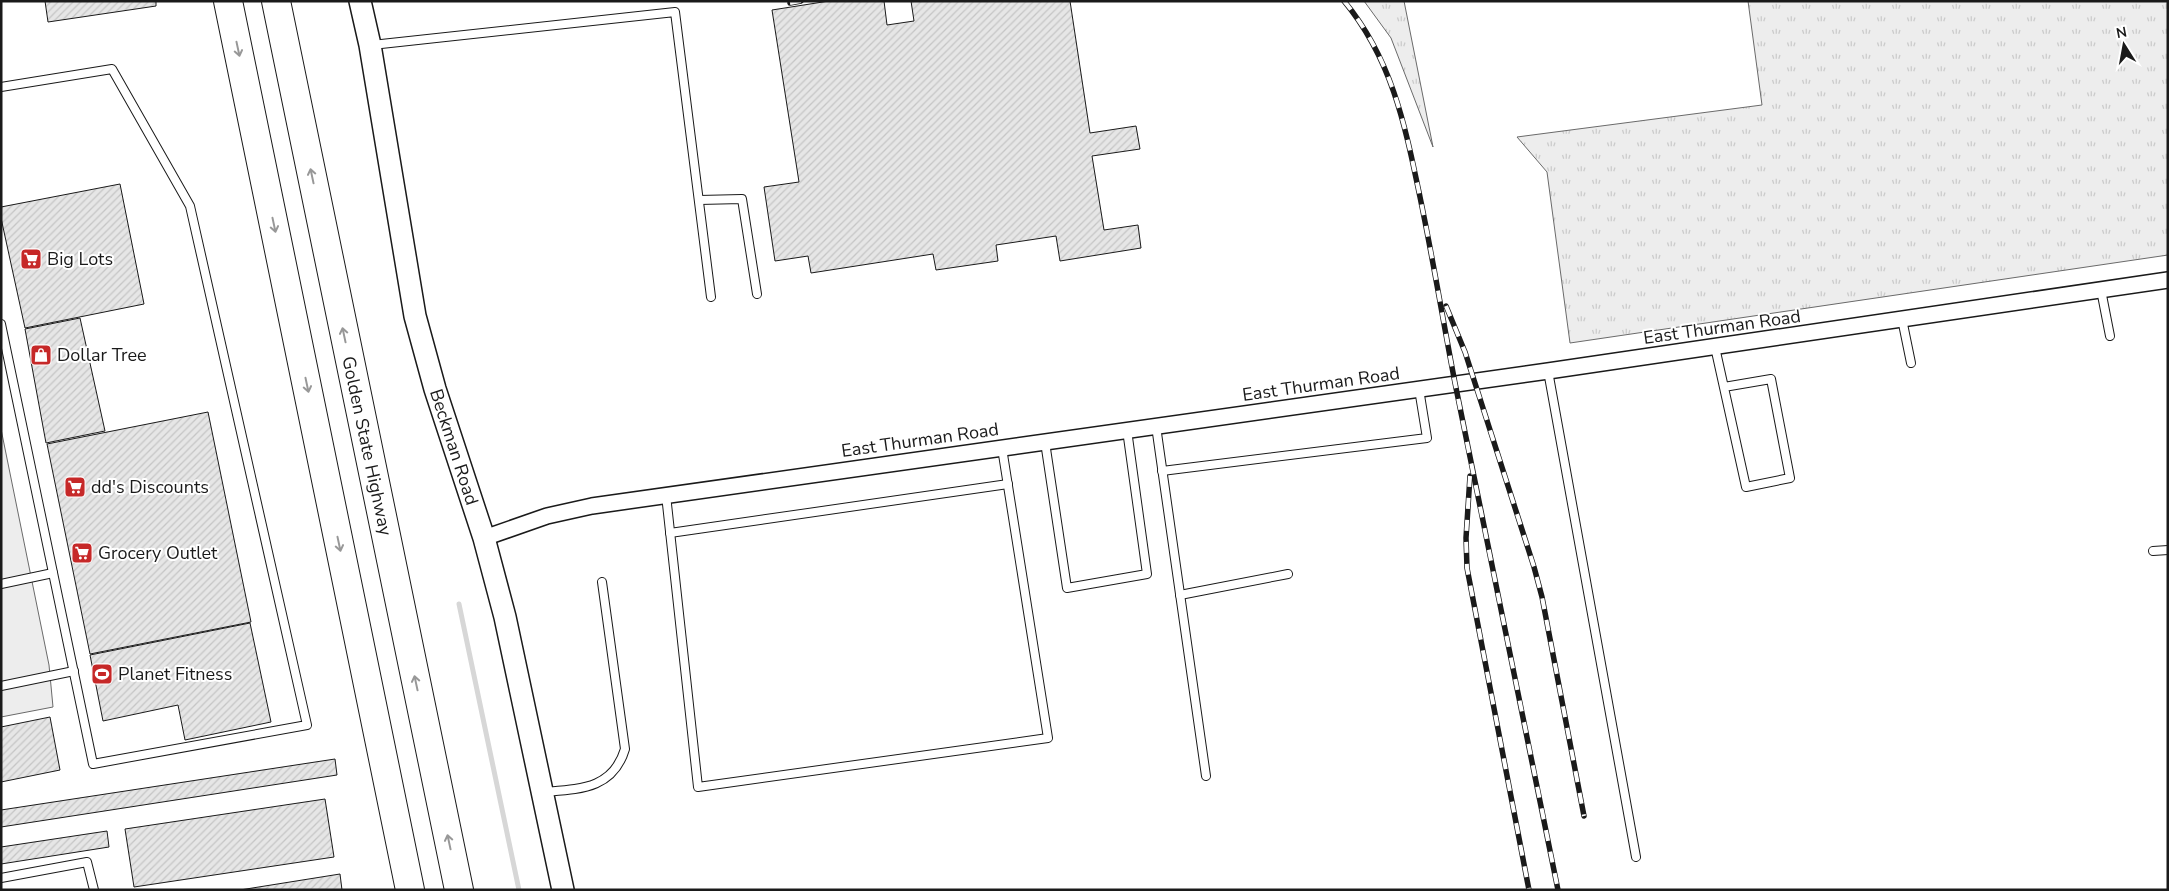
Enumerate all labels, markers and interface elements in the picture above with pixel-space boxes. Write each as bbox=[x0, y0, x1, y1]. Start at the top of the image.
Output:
north arrow bbox=[2099, 20, 2149, 70]
text: N bbox=[2115, 22, 2129, 43]
one-way arrow bbox=[233, 41, 243, 57]
one-way arrow bbox=[306, 168, 316, 184]
one-way arrow bbox=[270, 217, 279, 233]
supermarket icon: Big Lots bbox=[19, 247, 43, 271]
place label: Big Lots bbox=[47, 247, 113, 271]
street label: East Thurman Road bbox=[1642, 304, 1802, 350]
one-way arrow bbox=[339, 328, 349, 344]
shop icon: Dollar Tree bbox=[29, 343, 53, 367]
place label: Dollar Tree bbox=[57, 343, 147, 367]
street label: Golden State Highway bbox=[336, 354, 398, 539]
street label: East Thurman Road bbox=[1241, 361, 1401, 407]
one-way arrow bbox=[302, 376, 312, 392]
street label: Beckman Road bbox=[424, 386, 484, 508]
street label: East Thurman Road bbox=[840, 417, 1000, 463]
supermarket icon: dd's Discounts bbox=[63, 475, 87, 499]
place label: dd's Discounts bbox=[91, 475, 209, 499]
one-way arrow bbox=[335, 535, 344, 551]
supermarket icon: Grocery Outlet bbox=[70, 541, 94, 565]
place label: Grocery Outlet bbox=[98, 541, 218, 565]
sports icon: Planet Fitness bbox=[90, 662, 114, 686]
place label: Planet Fitness bbox=[118, 662, 232, 686]
one-way arrow bbox=[411, 675, 420, 691]
one-way arrow bbox=[444, 834, 453, 850]

